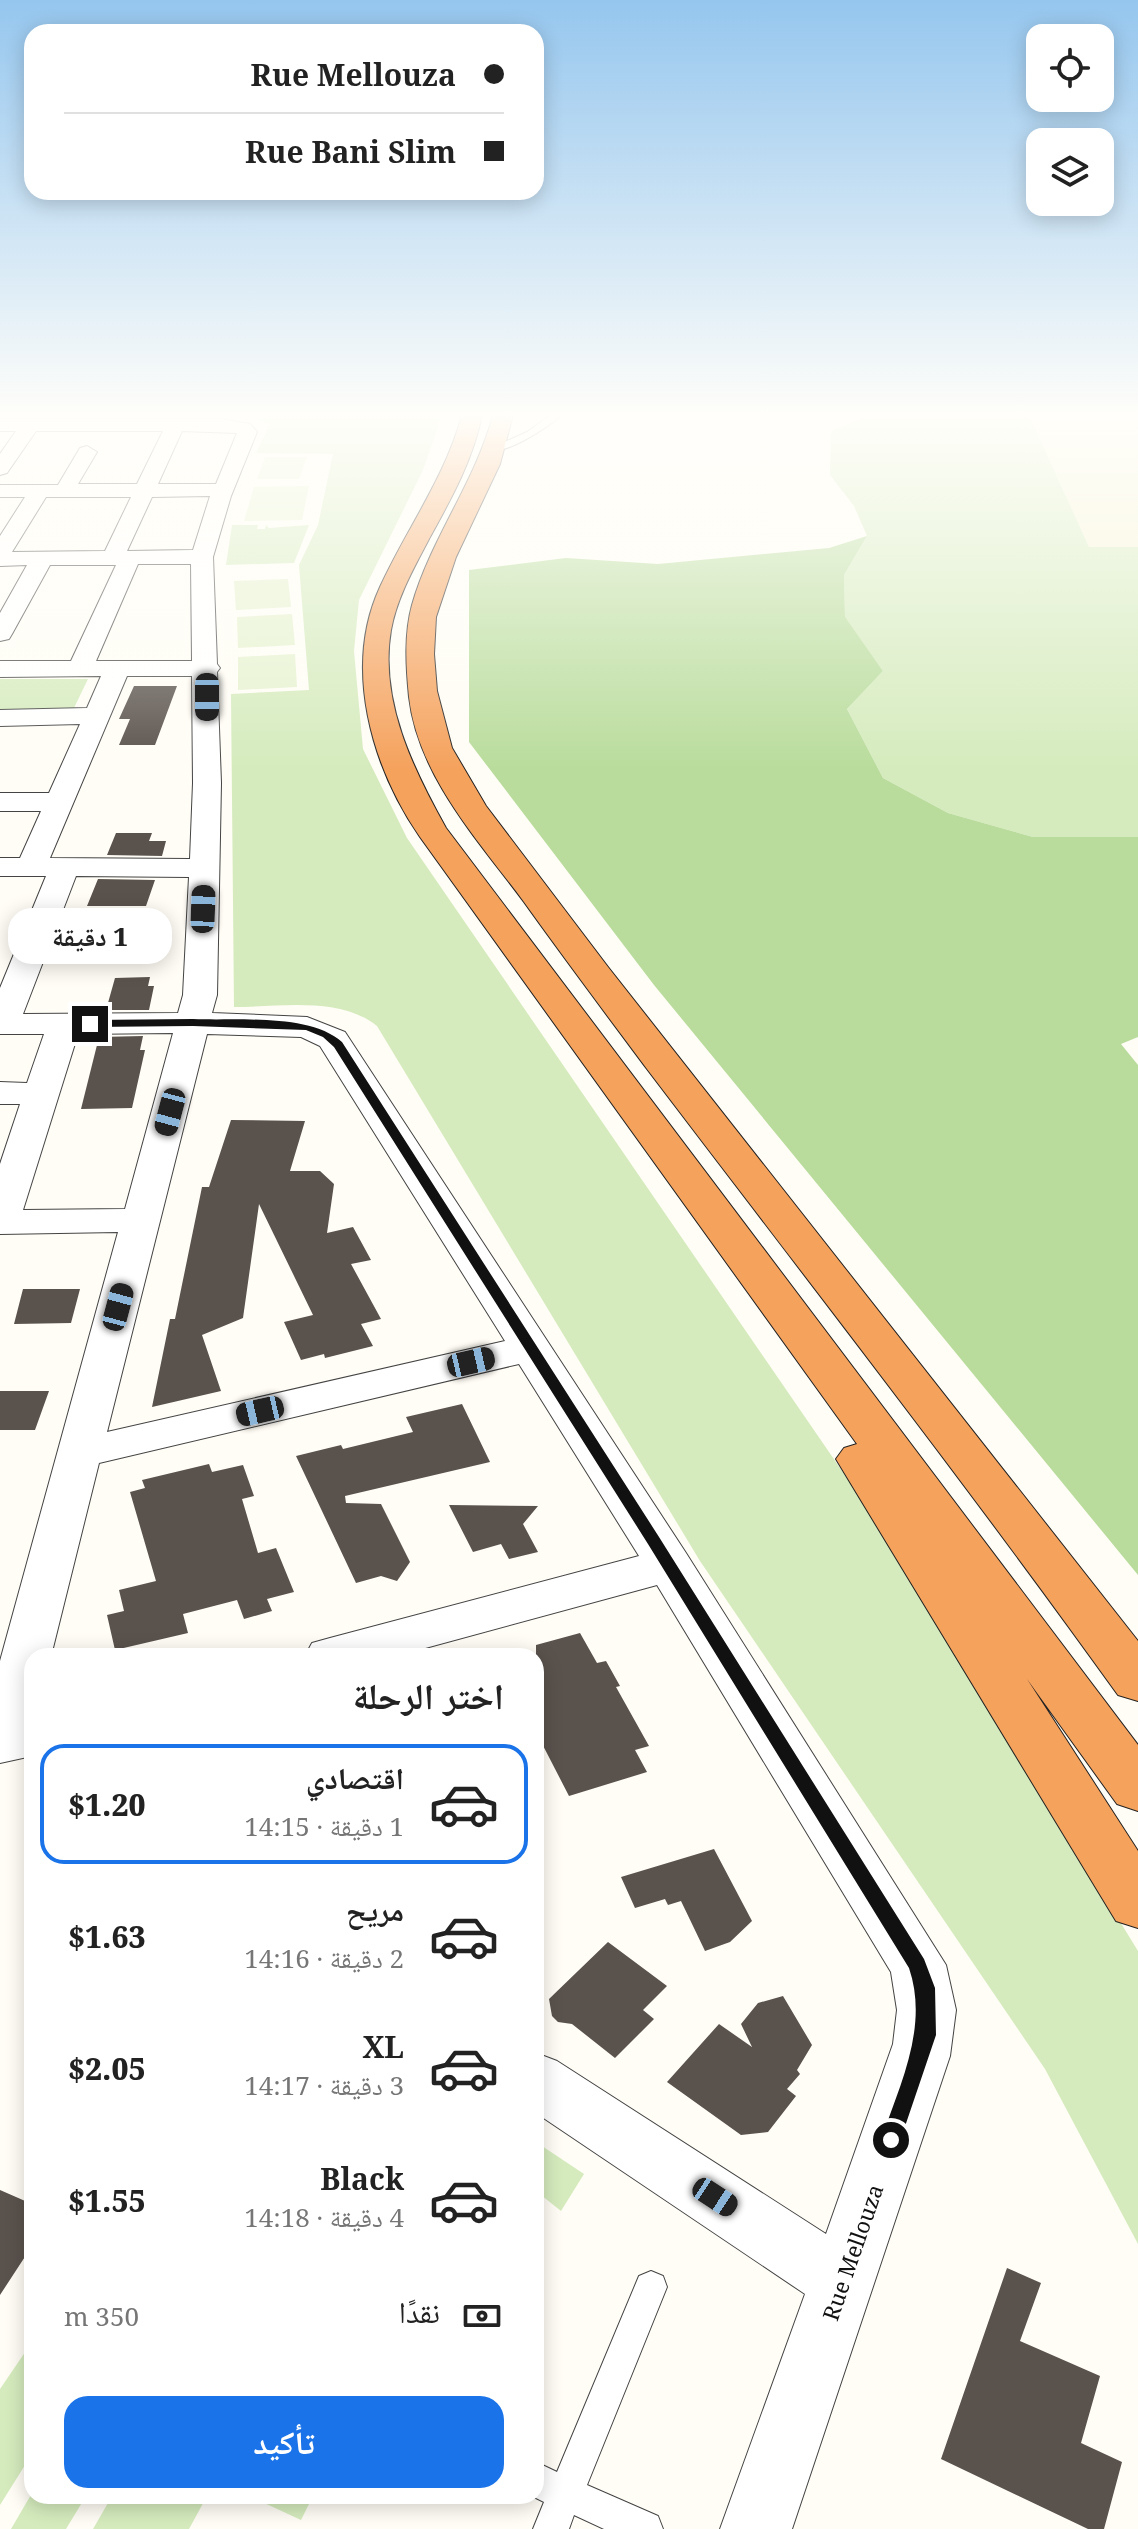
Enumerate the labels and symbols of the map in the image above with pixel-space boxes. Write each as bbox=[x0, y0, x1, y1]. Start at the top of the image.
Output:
car bbox=[195, 673, 219, 721]
car bbox=[190, 885, 216, 933]
callout: 1 دقيقة bbox=[8, 908, 172, 964]
route end bbox=[72, 1006, 108, 1042]
car bbox=[152, 1086, 188, 1138]
car bbox=[100, 1281, 136, 1333]
car bbox=[445, 1345, 497, 1379]
car bbox=[234, 1394, 286, 1428]
route start bbox=[873, 2122, 909, 2158]
car bbox=[688, 2174, 742, 2220]
street label: Rue Mellouza bbox=[815, 2180, 889, 2324]

